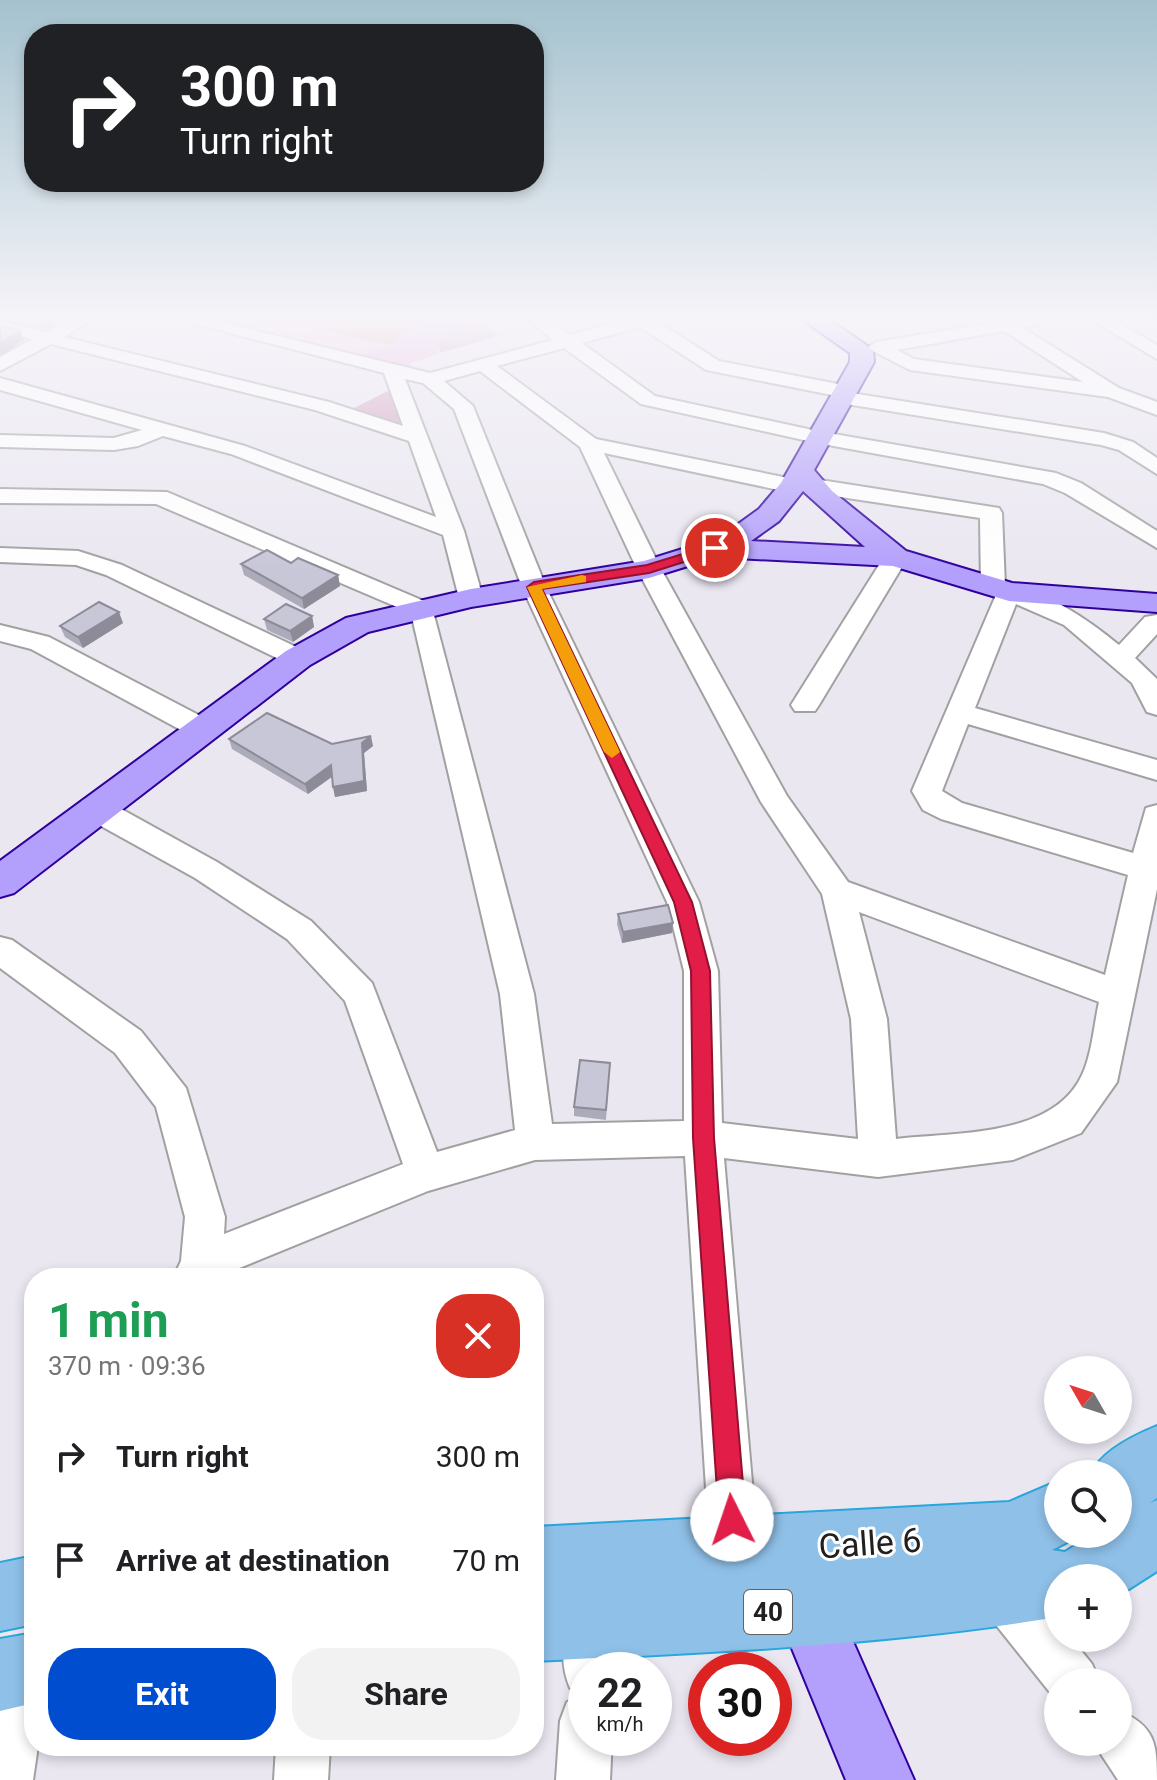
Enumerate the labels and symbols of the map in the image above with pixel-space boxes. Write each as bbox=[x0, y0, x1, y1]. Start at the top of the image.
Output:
pin bbox=[681, 514, 749, 582]
north arrow bbox=[1044, 1356, 1132, 1444]
position arrow bbox=[690, 1478, 774, 1562]
street label: Calle 6 bbox=[817, 1519, 923, 1567]
road number: 40 bbox=[744, 1590, 792, 1634]
speed limit sign: 30 bbox=[688, 1652, 792, 1756]

